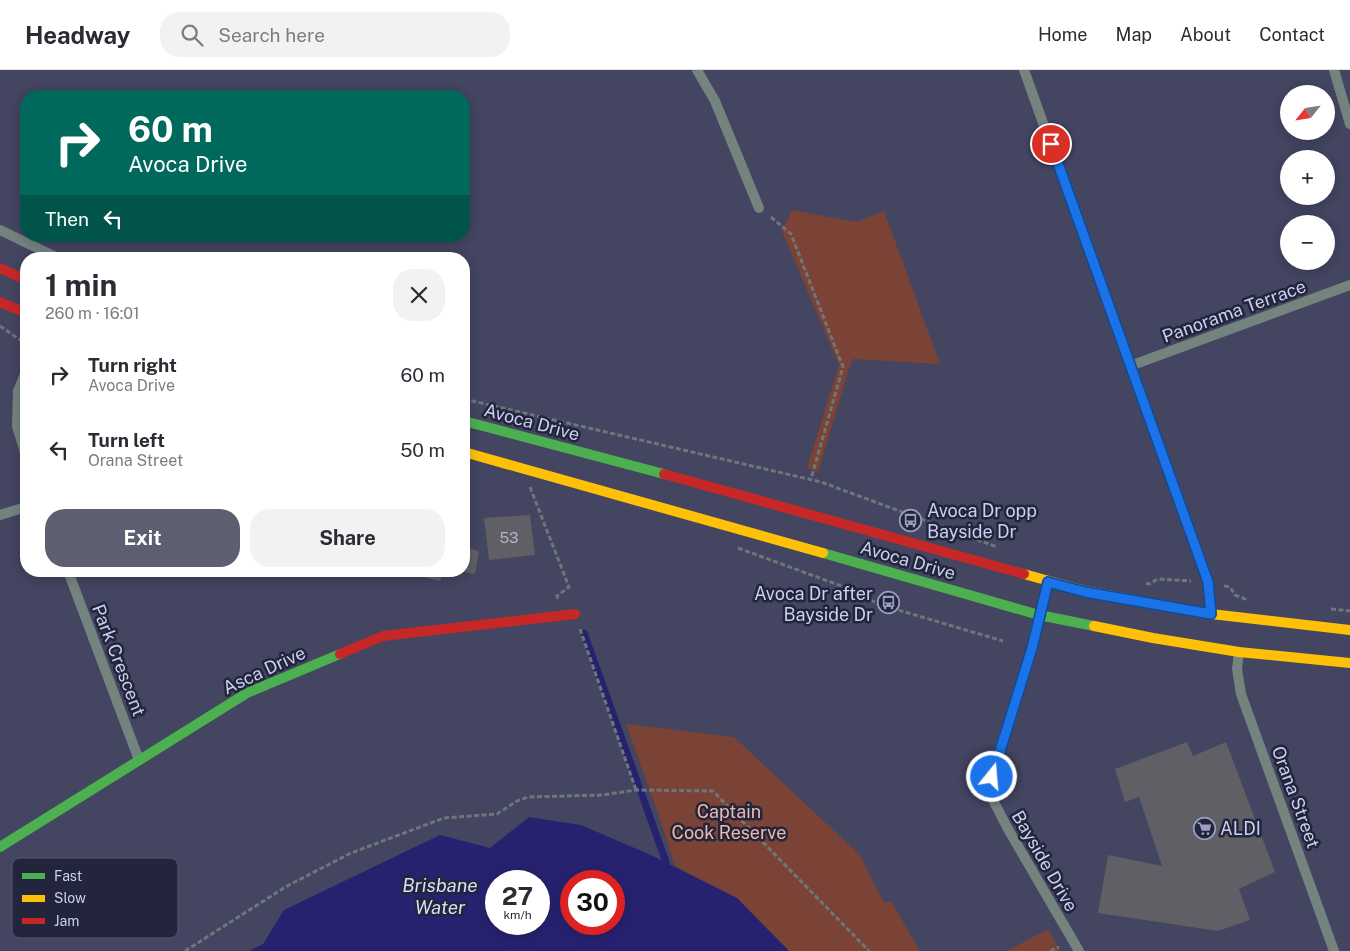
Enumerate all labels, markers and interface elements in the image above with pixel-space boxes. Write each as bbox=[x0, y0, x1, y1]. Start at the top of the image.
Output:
search box bbox=[160, 12, 510, 57]
text: Headway bbox=[25, 21, 130, 49]
icon: search bbox=[178, 21, 206, 49]
text: Search here bbox=[218, 24, 325, 46]
text: Home bbox=[1038, 24, 1088, 45]
text: Map bbox=[1116, 24, 1152, 45]
text: About bbox=[1180, 24, 1231, 45]
text: Contact bbox=[1259, 24, 1325, 45]
north arrow bbox=[1280, 85, 1335, 140]
map controls bbox=[1280, 85, 1335, 270]
text: 60 m bbox=[128, 109, 213, 150]
icon: right bbox=[45, 110, 110, 175]
pin bbox=[1030, 123, 1072, 165]
icon: arrive bbox=[1037, 130, 1065, 158]
button: + bbox=[1280, 150, 1335, 205]
text: Avoca Drive bbox=[128, 151, 248, 177]
icon: left bbox=[99, 205, 127, 233]
text: Then bbox=[45, 208, 89, 230]
button: − bbox=[1280, 215, 1335, 270]
text: 1 min bbox=[45, 267, 117, 303]
button: close bbox=[393, 269, 445, 321]
street label: Panorama Terrace bbox=[1159, 275, 1309, 347]
text: 260 m · 16:01 bbox=[45, 304, 140, 323]
text: Turn right bbox=[88, 354, 177, 376]
icon: right bbox=[45, 361, 73, 389]
text: 60 m bbox=[401, 364, 445, 386]
text: Avoca Drive bbox=[88, 376, 175, 395]
street label: Avoca Drive bbox=[482, 399, 582, 445]
text: Turn left bbox=[88, 429, 165, 451]
icon: left bbox=[45, 436, 73, 464]
text: 50 m bbox=[400, 439, 445, 461]
text: Orana Street bbox=[88, 451, 183, 470]
place label: Avoca Dr opp Bayside Dr bbox=[927, 500, 1037, 542]
bus stop icon: Avoca Dr opp Bayside Dr bbox=[899, 508, 923, 532]
button: Exit bbox=[45, 509, 240, 567]
button: Share bbox=[250, 509, 445, 567]
house number: 53 bbox=[499, 529, 519, 546]
street label: Avoca Drive bbox=[858, 536, 958, 584]
place label: Avoca Dr after Bayside Dr bbox=[754, 583, 873, 625]
bus stop icon: Avoca Dr after Bayside Dr bbox=[877, 591, 901, 615]
street label: Park Crescent bbox=[88, 601, 150, 719]
street label: Asca Drive bbox=[219, 642, 309, 698]
street label: Orana Street bbox=[1268, 743, 1324, 851]
position arrow bbox=[965, 750, 1017, 802]
park label: Captain Cook Reserve bbox=[672, 801, 786, 843]
street label: Bayside Drive bbox=[1008, 807, 1082, 915]
supermarket icon: ALDI bbox=[1192, 816, 1216, 840]
place label: ALDI bbox=[1220, 818, 1261, 839]
legend bbox=[12, 858, 178, 938]
text: Fast bbox=[54, 868, 82, 884]
speed limit sign: 30 bbox=[560, 870, 625, 935]
water label: Brisbane Water bbox=[402, 874, 478, 918]
text: 27 bbox=[502, 881, 533, 911]
text: Slow bbox=[54, 890, 86, 906]
text: km/h bbox=[503, 908, 532, 922]
text: Jam bbox=[54, 913, 79, 929]

